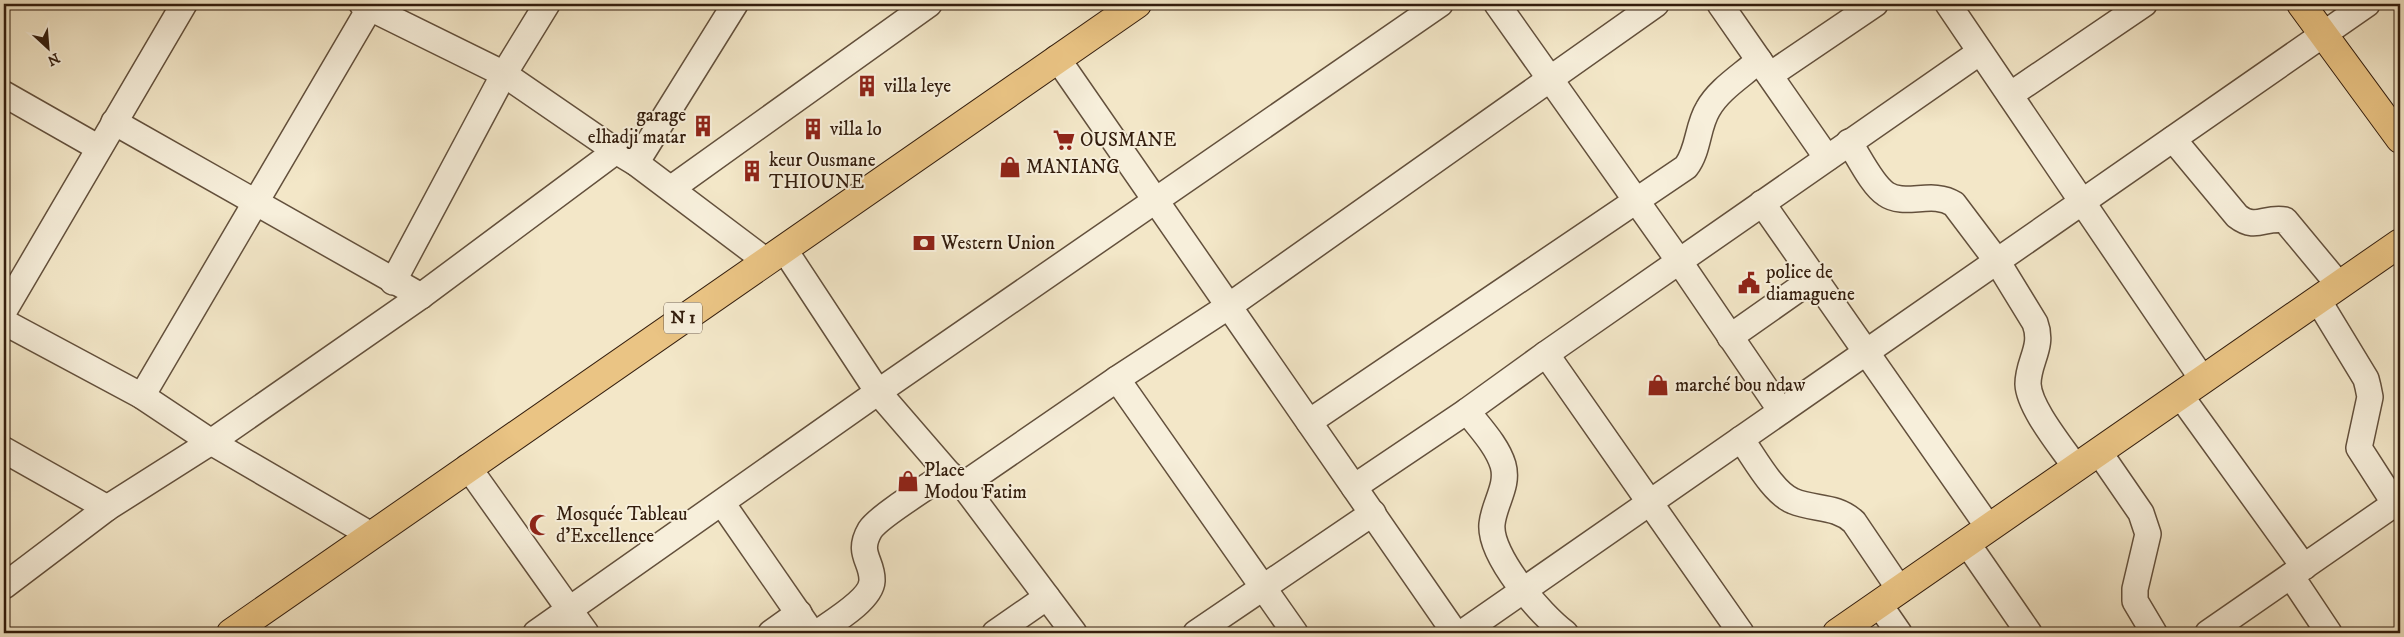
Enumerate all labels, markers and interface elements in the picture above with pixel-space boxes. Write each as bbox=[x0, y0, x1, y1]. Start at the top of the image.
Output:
north arrow bbox=[22, 22, 72, 72]
text: N bbox=[44, 48, 62, 70]
building icon: villa leye bbox=[854, 73, 880, 99]
place label: villa leye bbox=[883, 75, 951, 98]
place label: garage elhadji matar bbox=[588, 104, 686, 149]
building icon: garage elhadji matar bbox=[690, 113, 716, 139]
building icon: villa lo bbox=[800, 116, 826, 142]
place label: villa lo bbox=[829, 118, 882, 141]
supermarket icon: OUSMANE bbox=[1051, 127, 1077, 153]
place label: OUSMANE bbox=[1080, 129, 1177, 152]
place label: keur Ousmane THIOUNE bbox=[769, 149, 876, 194]
shop icon: MANIANG bbox=[997, 154, 1023, 180]
place label: MANIANG bbox=[1026, 156, 1120, 179]
building icon: keur Ousmane THIOUNE bbox=[739, 158, 765, 184]
bank icon: Western Union bbox=[911, 230, 937, 256]
place label: Western Union bbox=[940, 232, 1055, 255]
place label: police de diamaguene bbox=[1765, 261, 1855, 306]
public building icon: police de diamaguene bbox=[1736, 270, 1762, 296]
road number: N 1 bbox=[664, 302, 702, 334]
shop icon: marché bou ndaw bbox=[1645, 372, 1671, 398]
place label: marché bou ndaw bbox=[1675, 374, 1805, 397]
place label: Place Modou Fatim bbox=[924, 459, 1027, 504]
shop icon: Place Modou Fatim bbox=[895, 468, 921, 494]
place label: Mosquée Tableau d'Excellence bbox=[556, 503, 687, 548]
mosque icon: Mosquée Tableau d'Excellence bbox=[527, 512, 553, 538]

